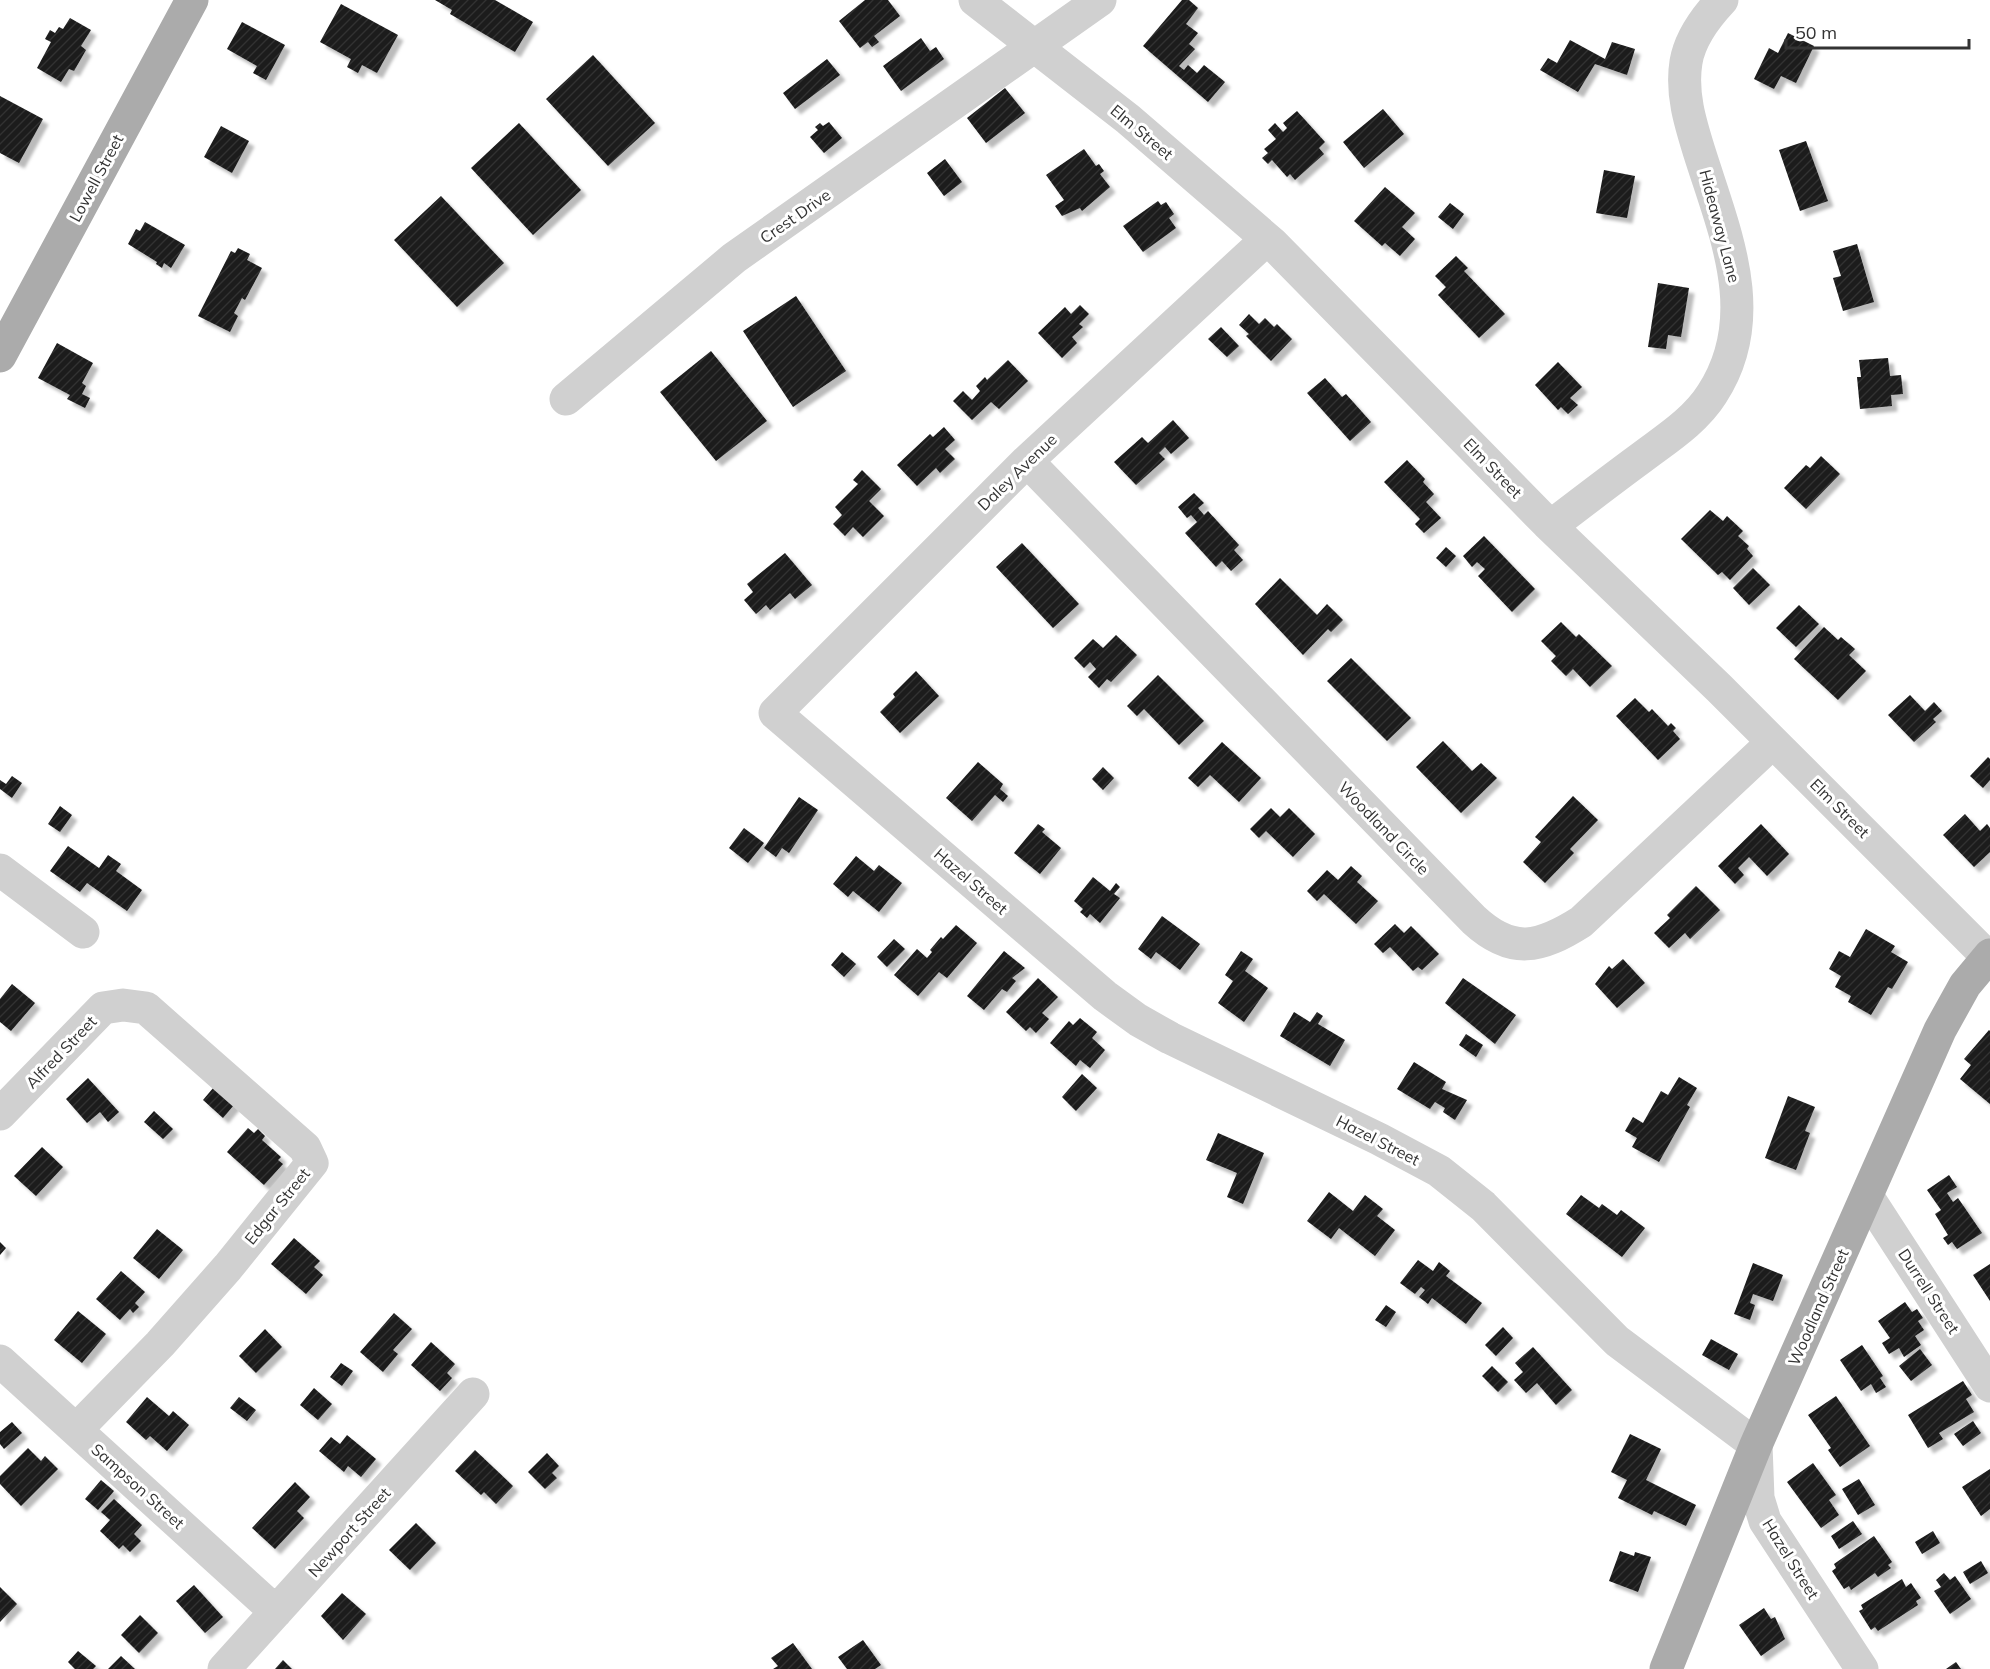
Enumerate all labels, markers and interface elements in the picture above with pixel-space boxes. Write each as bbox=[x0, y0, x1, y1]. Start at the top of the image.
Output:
scale bar bbox=[1786, 12, 1969, 50]
text: 50 m bbox=[1795, 21, 1837, 44]
street label: Elm Street bbox=[1107, 100, 1178, 164]
street label: Lowell Street bbox=[65, 130, 128, 225]
street label: Hideaway Lane bbox=[1695, 167, 1745, 285]
street label: Crest Drive bbox=[756, 184, 834, 248]
street label: Daley Avenue bbox=[973, 429, 1061, 515]
street label: Elm Street bbox=[1460, 434, 1527, 502]
street label: Elm Street bbox=[1806, 774, 1874, 842]
street label: Woodland Circle bbox=[1334, 777, 1434, 879]
street label: Hazel Street bbox=[930, 844, 1012, 919]
street label: Alfred Street bbox=[21, 1011, 101, 1093]
street label: Hazel Street bbox=[1333, 1110, 1423, 1170]
street label: Edgar Street bbox=[240, 1163, 314, 1248]
street label: Woodland Street bbox=[1783, 1245, 1853, 1368]
street label: Durrell Street bbox=[1894, 1245, 1964, 1338]
street label: Sampson Street bbox=[87, 1439, 189, 1533]
street label: Newport Street bbox=[304, 1483, 395, 1581]
street label: Hazel Street bbox=[1758, 1515, 1824, 1603]

